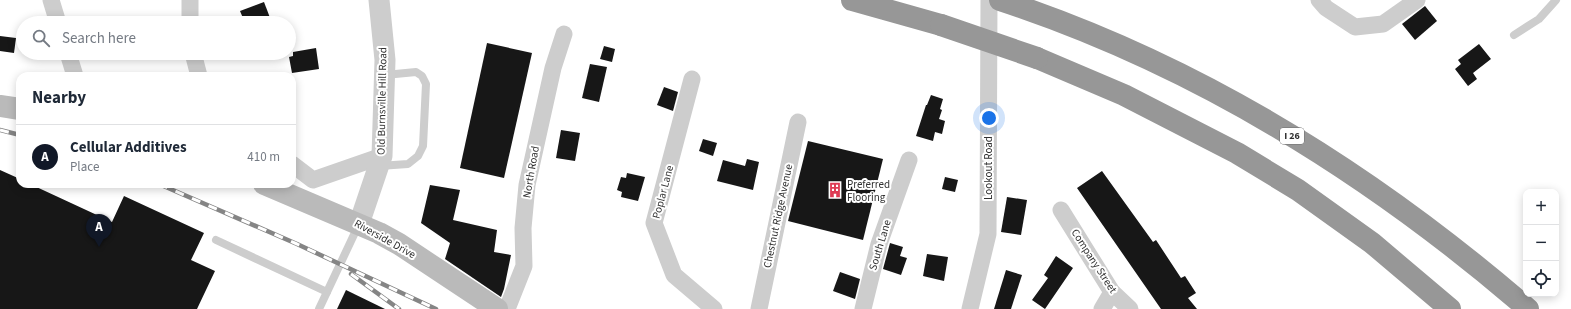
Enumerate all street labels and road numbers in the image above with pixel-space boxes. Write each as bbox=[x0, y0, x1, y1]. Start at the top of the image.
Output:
street label: Old Burnsville Hill Road bbox=[374, 47, 390, 155]
road number: I 26 bbox=[1280, 128, 1304, 144]
street label: Lookout Road bbox=[981, 136, 996, 200]
street label: North Road bbox=[519, 145, 543, 199]
street label: Chestnut Ridge Avenue bbox=[760, 162, 796, 269]
street label: Poplar Lane bbox=[649, 163, 677, 220]
street label: Riverside Drive bbox=[352, 216, 419, 262]
street label: South Lane bbox=[865, 217, 895, 272]
street label: Company Street bbox=[1068, 226, 1121, 296]

